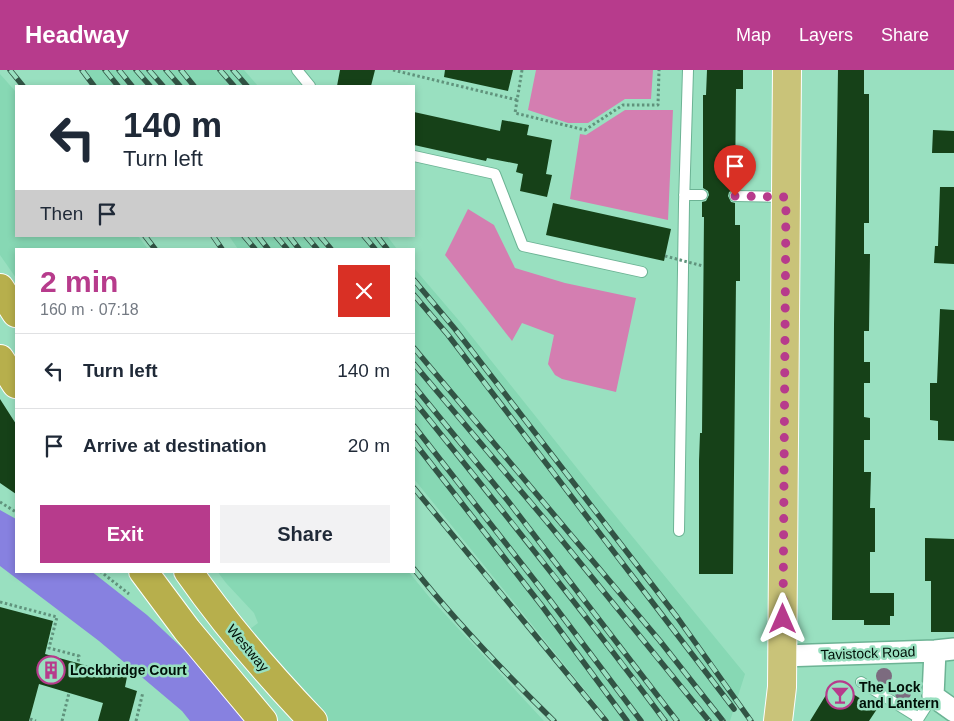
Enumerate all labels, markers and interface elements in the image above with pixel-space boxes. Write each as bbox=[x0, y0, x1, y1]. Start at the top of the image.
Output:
text: Headway bbox=[25, 21, 129, 48]
text: Map bbox=[736, 25, 771, 45]
text: Layers bbox=[799, 25, 853, 45]
text: Share bbox=[881, 25, 929, 45]
icon: left bbox=[40, 105, 105, 170]
text: 140 m bbox=[123, 105, 222, 144]
pin bbox=[714, 145, 756, 196]
text: Turn left bbox=[123, 146, 203, 171]
icon: arrive bbox=[721, 152, 749, 180]
icon: arrive bbox=[93, 200, 121, 228]
text: Then bbox=[40, 203, 83, 224]
text: 2 min bbox=[40, 265, 118, 298]
button: close bbox=[338, 265, 390, 317]
text: 160 m · 07:18 bbox=[40, 301, 139, 318]
icon: left bbox=[40, 357, 68, 385]
text: Turn left bbox=[83, 360, 158, 381]
text: 140 m bbox=[337, 360, 390, 381]
icon: arrive bbox=[40, 432, 68, 460]
text: Arrive at destination bbox=[83, 435, 267, 456]
text: 20 m bbox=[348, 435, 390, 456]
button: Exit bbox=[40, 505, 210, 563]
button: Share bbox=[220, 505, 390, 563]
position arrow bbox=[756, 592, 808, 644]
street label: Westway bbox=[224, 621, 272, 675]
street label: Tavistock Road bbox=[820, 643, 916, 663]
building icon: Lockbridge Court bbox=[36, 655, 66, 685]
place label: Lockbridge Court bbox=[70, 662, 187, 678]
place label: The Lock and Lantern bbox=[859, 679, 939, 711]
bar icon: The Lock and Lantern bbox=[825, 680, 855, 710]

